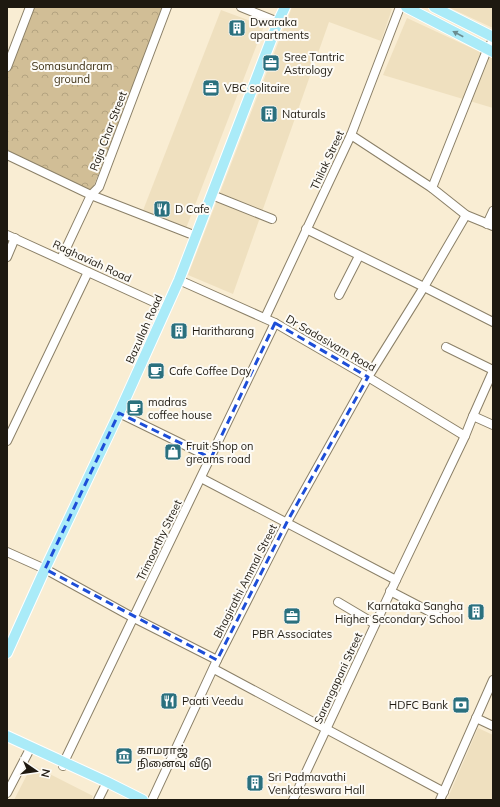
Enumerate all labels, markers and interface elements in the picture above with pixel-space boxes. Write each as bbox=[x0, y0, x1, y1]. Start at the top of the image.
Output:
place label: Dwaraka apartments bbox=[250, 15, 309, 42]
building icon: Dwaraka apartments bbox=[227, 18, 247, 38]
one-way arrow bbox=[453, 31, 464, 38]
place label: Sree Tantric Astrology bbox=[284, 50, 345, 77]
office icon: Sree Tantric Astrology bbox=[261, 53, 281, 73]
park label: Somasundaram ground bbox=[31, 59, 113, 86]
office icon: VBC solitaire bbox=[201, 78, 221, 98]
place label: VBC solitaire bbox=[224, 81, 290, 95]
street label: Raja Char Street bbox=[86, 89, 130, 173]
building icon: Naturals bbox=[259, 104, 279, 124]
place label: Naturals bbox=[282, 107, 326, 121]
street label: Thilak Street bbox=[307, 128, 347, 192]
restaurant icon: D Cafe bbox=[152, 199, 172, 219]
place label: D Cafe bbox=[175, 202, 210, 216]
street label: Raghaviah Road bbox=[50, 237, 134, 285]
street label: Bazullah Road bbox=[123, 292, 165, 366]
street label: Dr Sadasivam Road bbox=[283, 312, 379, 374]
building icon: Haritharang bbox=[169, 321, 189, 341]
place label: Haritharang bbox=[192, 324, 254, 338]
cafe icon: Cafe Coffee Day bbox=[146, 361, 166, 381]
place label: Cafe Coffee Day bbox=[169, 364, 251, 378]
place label: madras coffee house bbox=[148, 395, 212, 422]
cafe icon: madras coffee house bbox=[125, 398, 145, 418]
place label: Fruit Shop on greams road bbox=[186, 439, 254, 466]
shop icon: Fruit Shop on greams road bbox=[163, 442, 183, 462]
street label: Trimoorthy Street bbox=[133, 497, 185, 583]
street label: Bhagirathi Ammal Street bbox=[210, 522, 280, 640]
place label: Karnataka Sangha Higher Secondary School bbox=[335, 599, 463, 626]
building icon: Karnataka Sangha Higher Secondary School bbox=[466, 602, 486, 622]
office icon: PBR Associates bbox=[282, 606, 302, 626]
place label: PBR Associates bbox=[252, 627, 332, 641]
street label: Sarangapani Street bbox=[311, 630, 365, 726]
restaurant icon: Paati Veedu bbox=[159, 691, 179, 711]
place label: Paati Veedu bbox=[182, 694, 243, 708]
bank icon: HDFC Bank bbox=[451, 695, 471, 715]
place label: HDFC Bank bbox=[389, 698, 448, 712]
place label: காமராஜ் நினைவு வீடு bbox=[137, 743, 212, 771]
museum icon: காமராஜ் நினைவு வீடு bbox=[114, 746, 134, 766]
north arrow bbox=[16, 751, 56, 791]
text: N bbox=[38, 768, 53, 779]
place label: Sri Padmavathi Venkateswara Hall bbox=[268, 770, 365, 797]
building icon: Sri Padmavathi Venkateswara Hall bbox=[245, 773, 265, 793]

